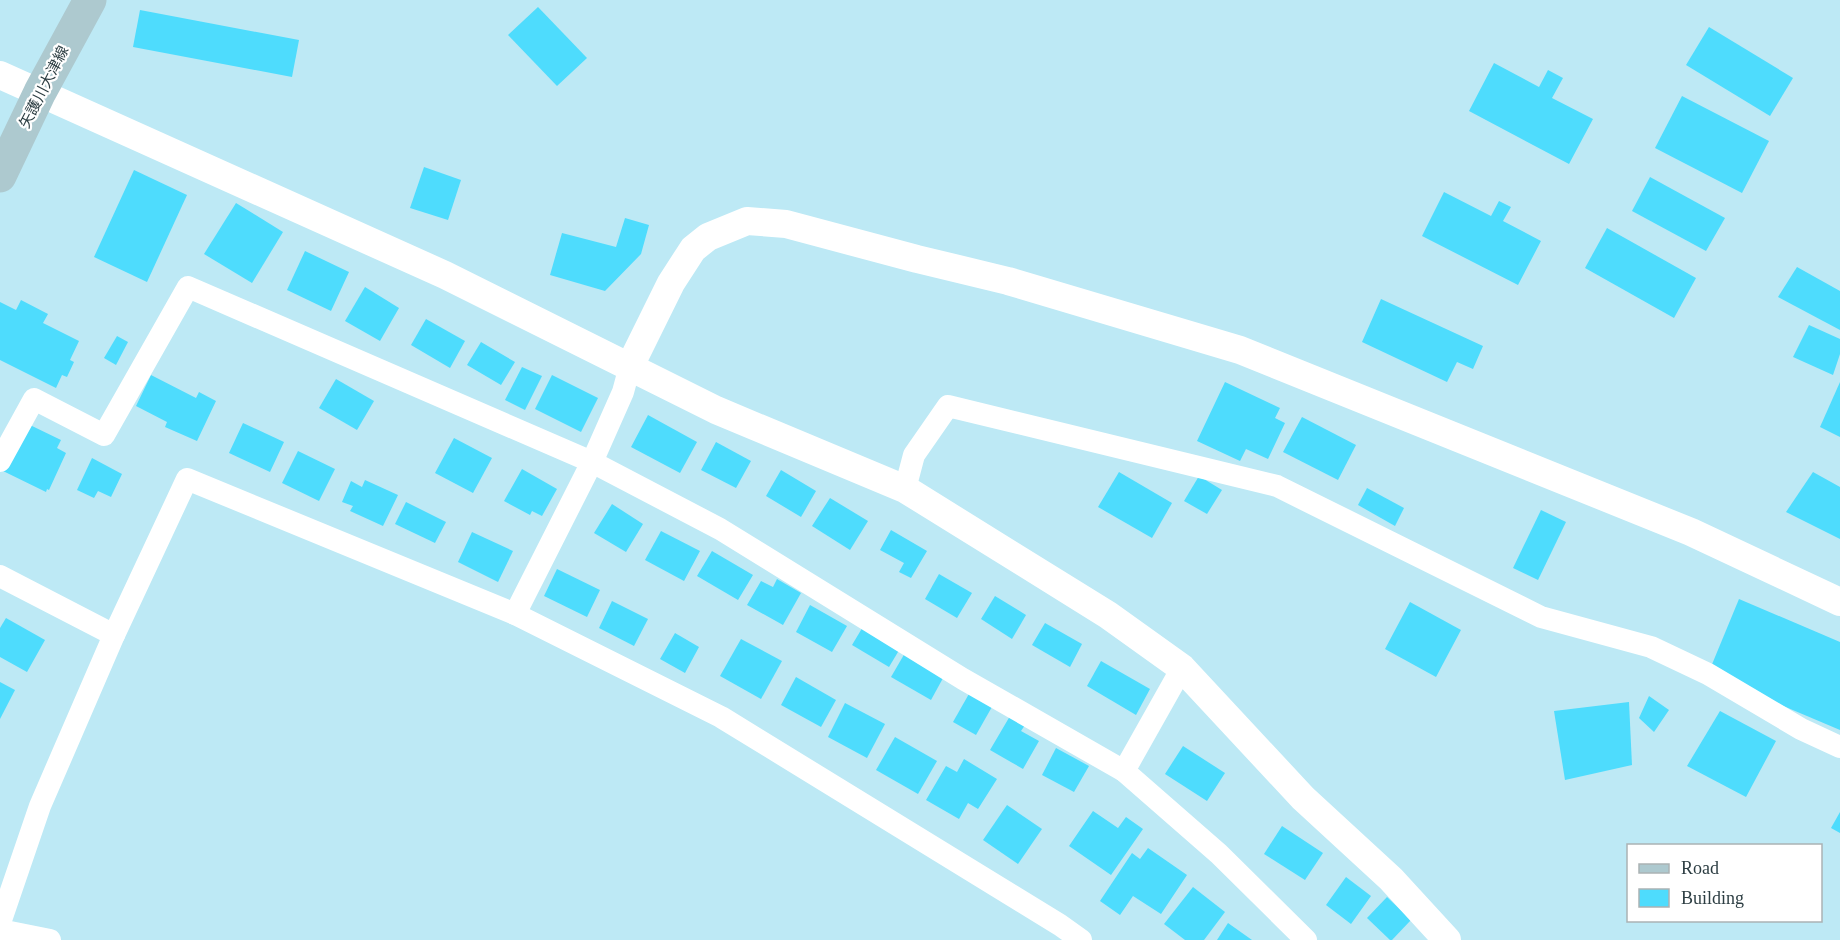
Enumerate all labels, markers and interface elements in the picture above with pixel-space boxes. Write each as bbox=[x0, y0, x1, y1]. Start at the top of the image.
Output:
street label: 矢護川大津線 bbox=[16, 43, 72, 131]
legend bbox=[1627, 844, 1822, 922]
text: Road bbox=[1681, 858, 1719, 878]
text: Building bbox=[1681, 888, 1744, 908]

